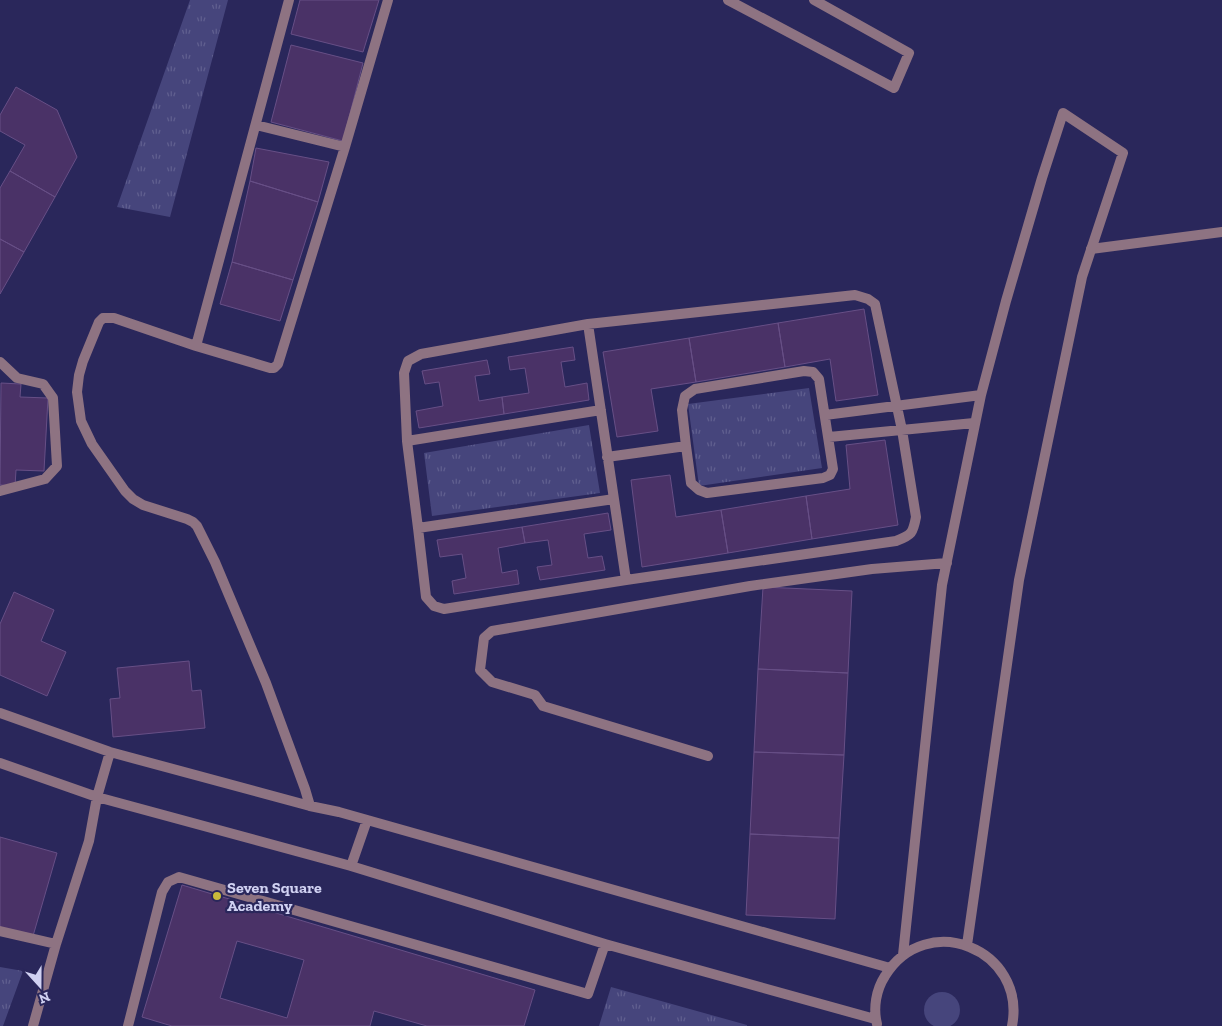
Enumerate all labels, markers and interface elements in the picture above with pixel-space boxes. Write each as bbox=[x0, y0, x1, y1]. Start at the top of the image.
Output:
place label: Seven Square Academy bbox=[227, 878, 322, 915]
marker: Seven Square Academy bbox=[211, 890, 223, 902]
north arrow bbox=[15, 961, 65, 1011]
text: N bbox=[36, 988, 52, 1008]

